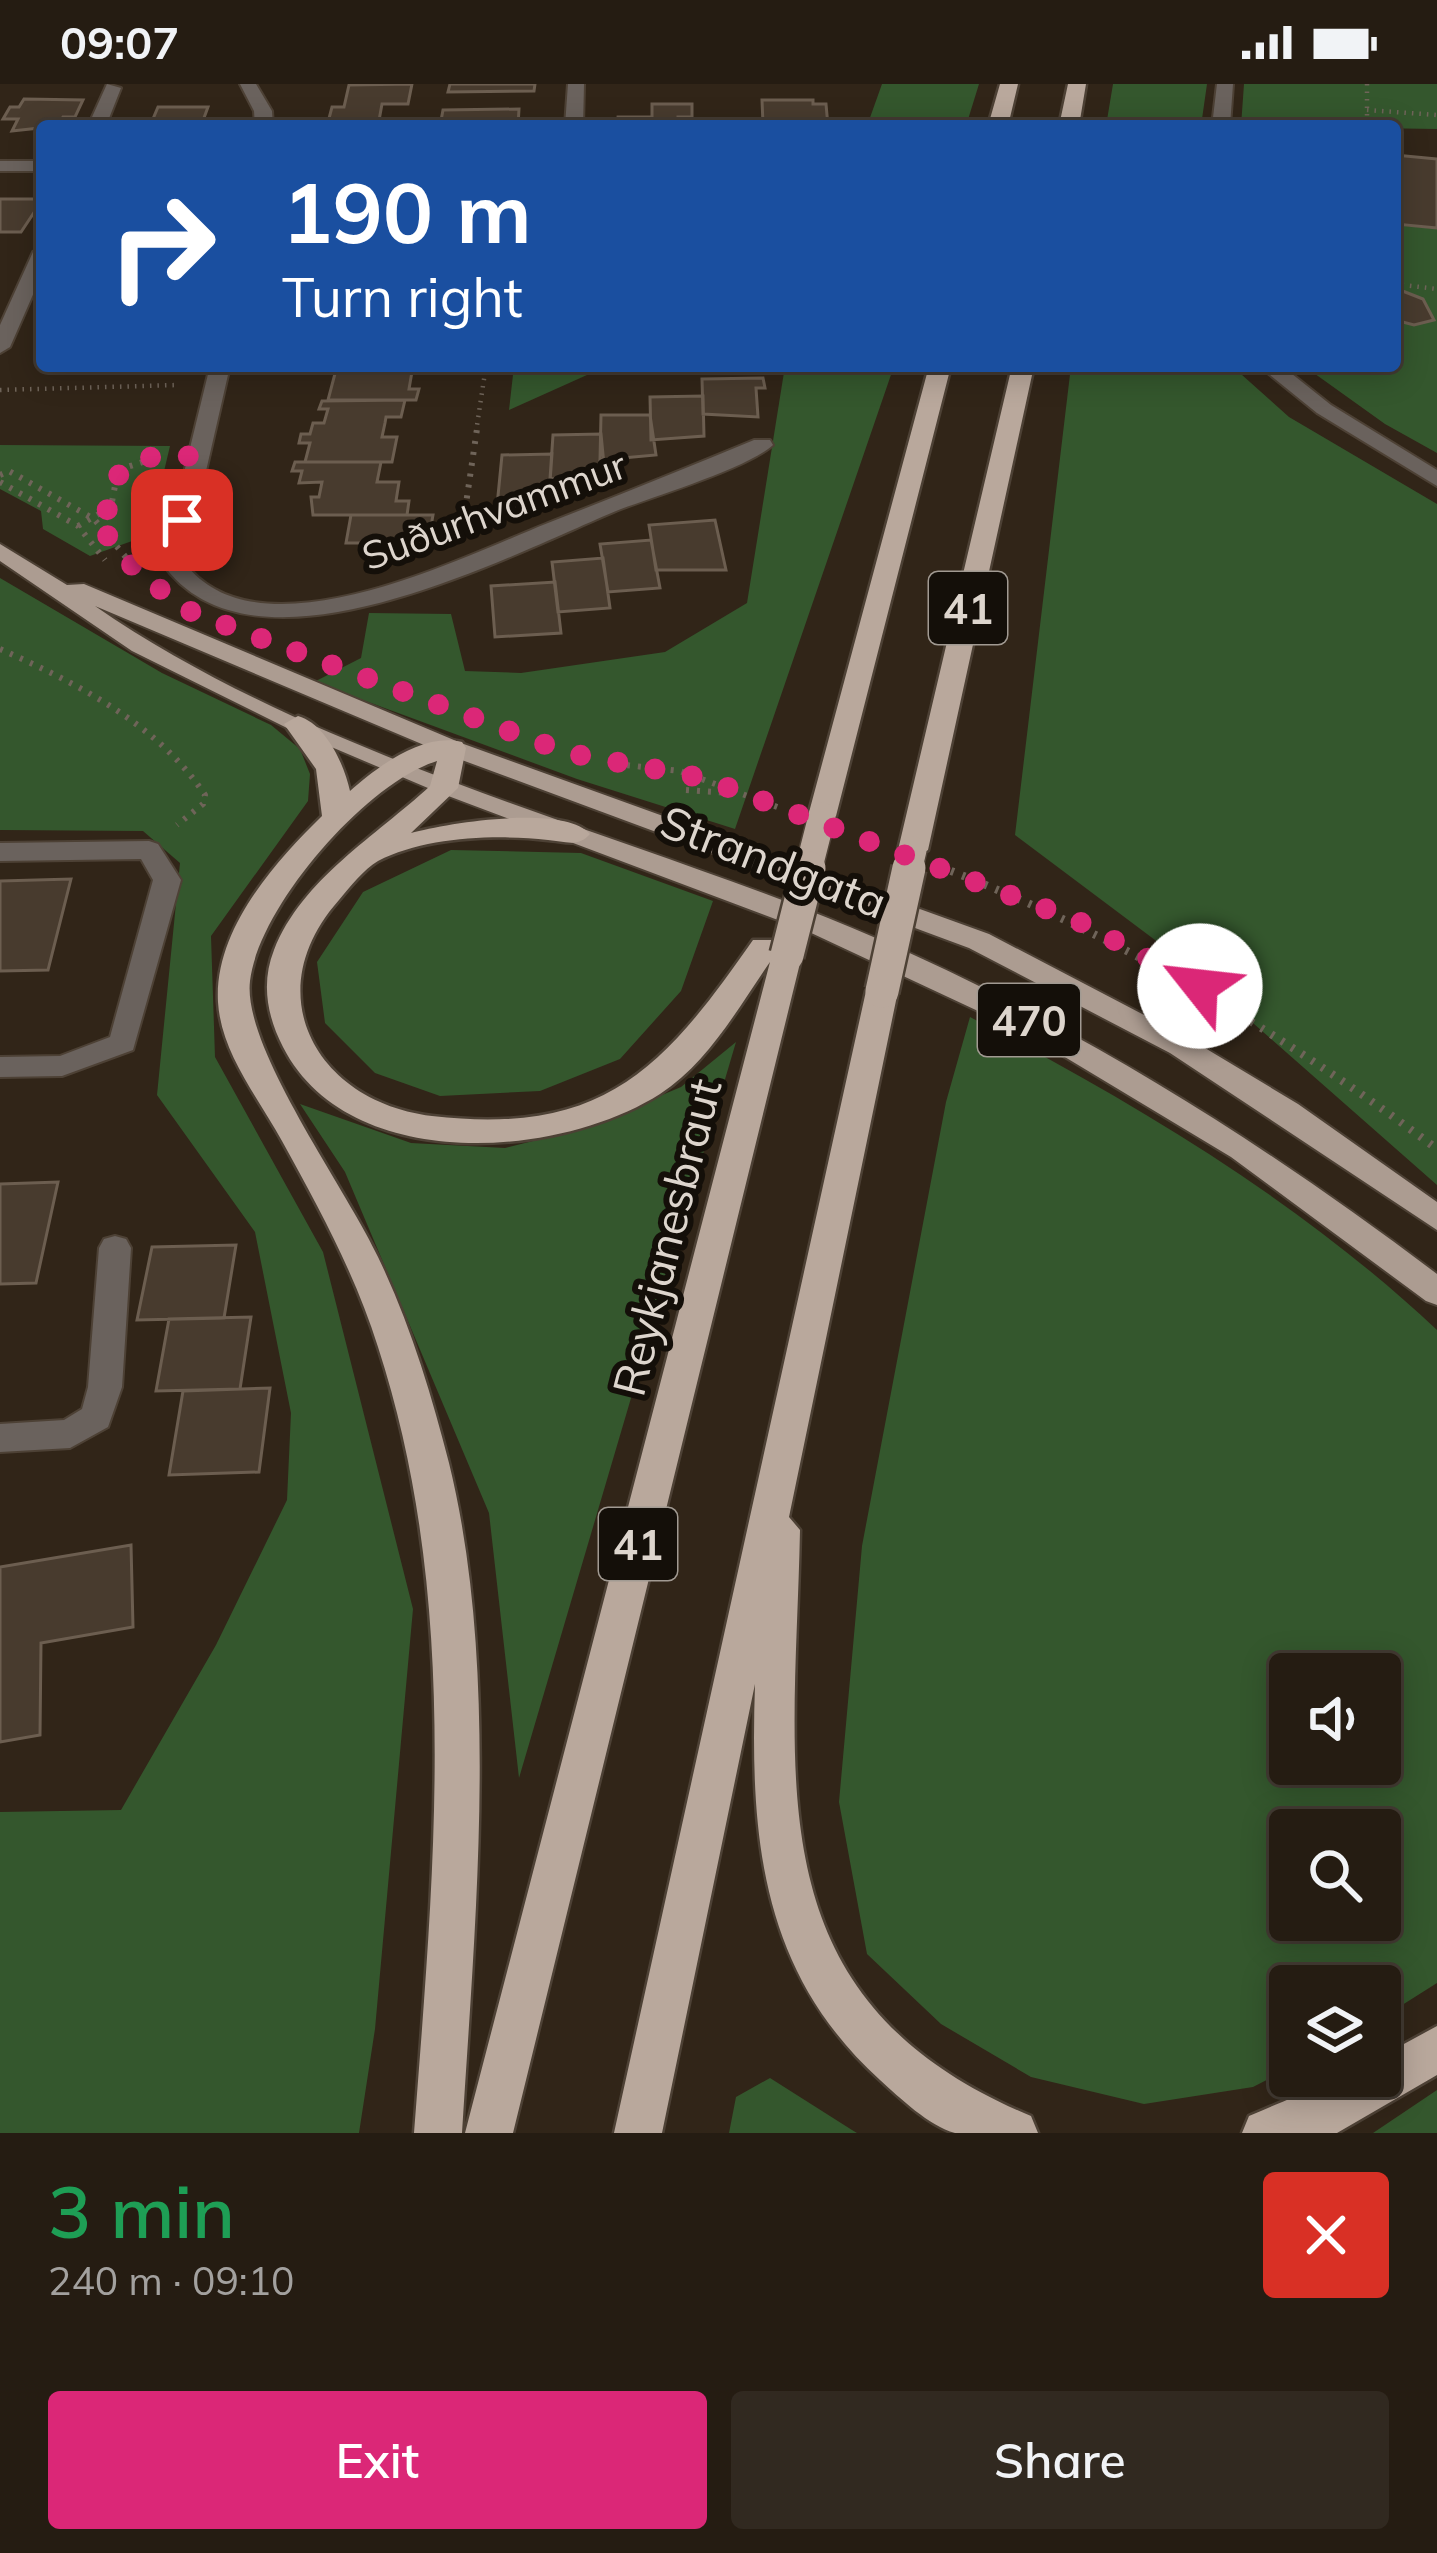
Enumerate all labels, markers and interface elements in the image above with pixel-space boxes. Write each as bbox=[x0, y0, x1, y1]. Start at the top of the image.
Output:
text: 09:07 bbox=[60, 14, 179, 70]
text: 190 m bbox=[282, 159, 532, 264]
icon: right bbox=[84, 168, 240, 324]
text: Turn right bbox=[282, 263, 523, 331]
street label: Suðurhvammur bbox=[355, 440, 633, 580]
pin bbox=[131, 469, 233, 571]
icon: arrive bbox=[149, 487, 215, 553]
road number: 41 bbox=[929, 572, 1007, 644]
street label: Strandgata bbox=[653, 792, 895, 930]
position arrow bbox=[1137, 923, 1263, 1049]
road number: 470 bbox=[978, 984, 1080, 1056]
street label: Reykjanesbraut bbox=[600, 1073, 732, 1401]
road number: 41 bbox=[599, 1508, 677, 1580]
map controls bbox=[1269, 1653, 1401, 2097]
button: sound bbox=[1269, 1653, 1401, 1785]
button: search bbox=[1269, 1809, 1401, 1941]
button: layers bbox=[1269, 1965, 1401, 2097]
text: 3 min bbox=[48, 2166, 235, 2256]
button: close bbox=[1263, 2172, 1389, 2298]
text: 240 m · 09:10 bbox=[48, 2256, 294, 2305]
button: Exit bbox=[48, 2391, 707, 2529]
button: Share bbox=[731, 2391, 1389, 2529]

